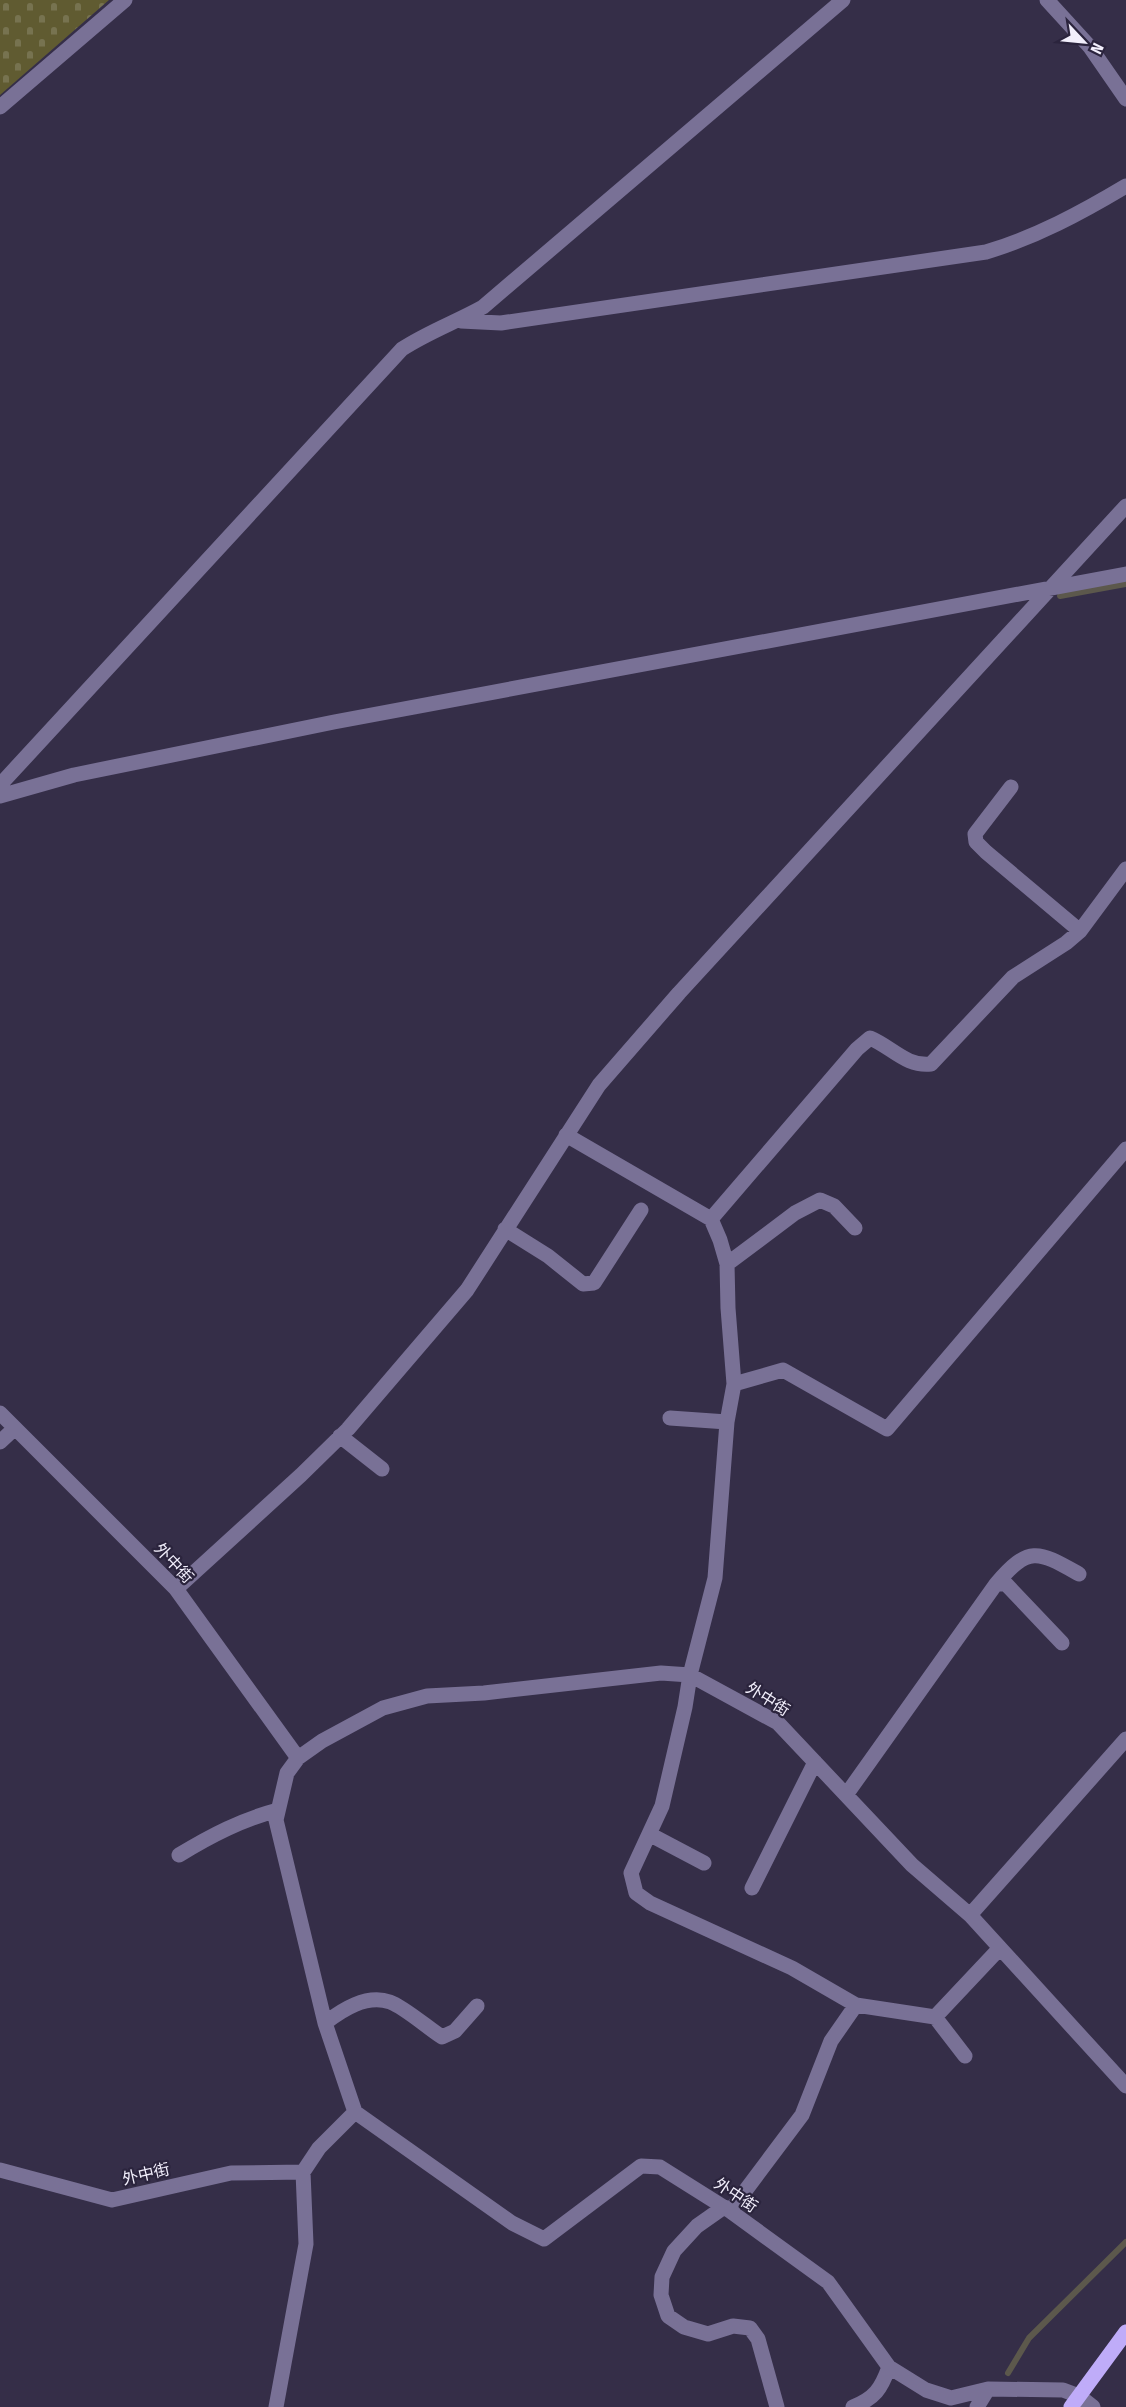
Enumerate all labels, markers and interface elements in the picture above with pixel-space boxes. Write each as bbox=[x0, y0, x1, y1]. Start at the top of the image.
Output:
north arrow bbox=[1054, 12, 1114, 72]
text: N bbox=[1086, 40, 1108, 57]
street label: 外中街 bbox=[151, 1539, 197, 1587]
street label: 外中街 bbox=[743, 1678, 793, 1720]
street label: 外中街 bbox=[120, 2159, 172, 2189]
street label: 外中街 bbox=[711, 2174, 761, 2216]

